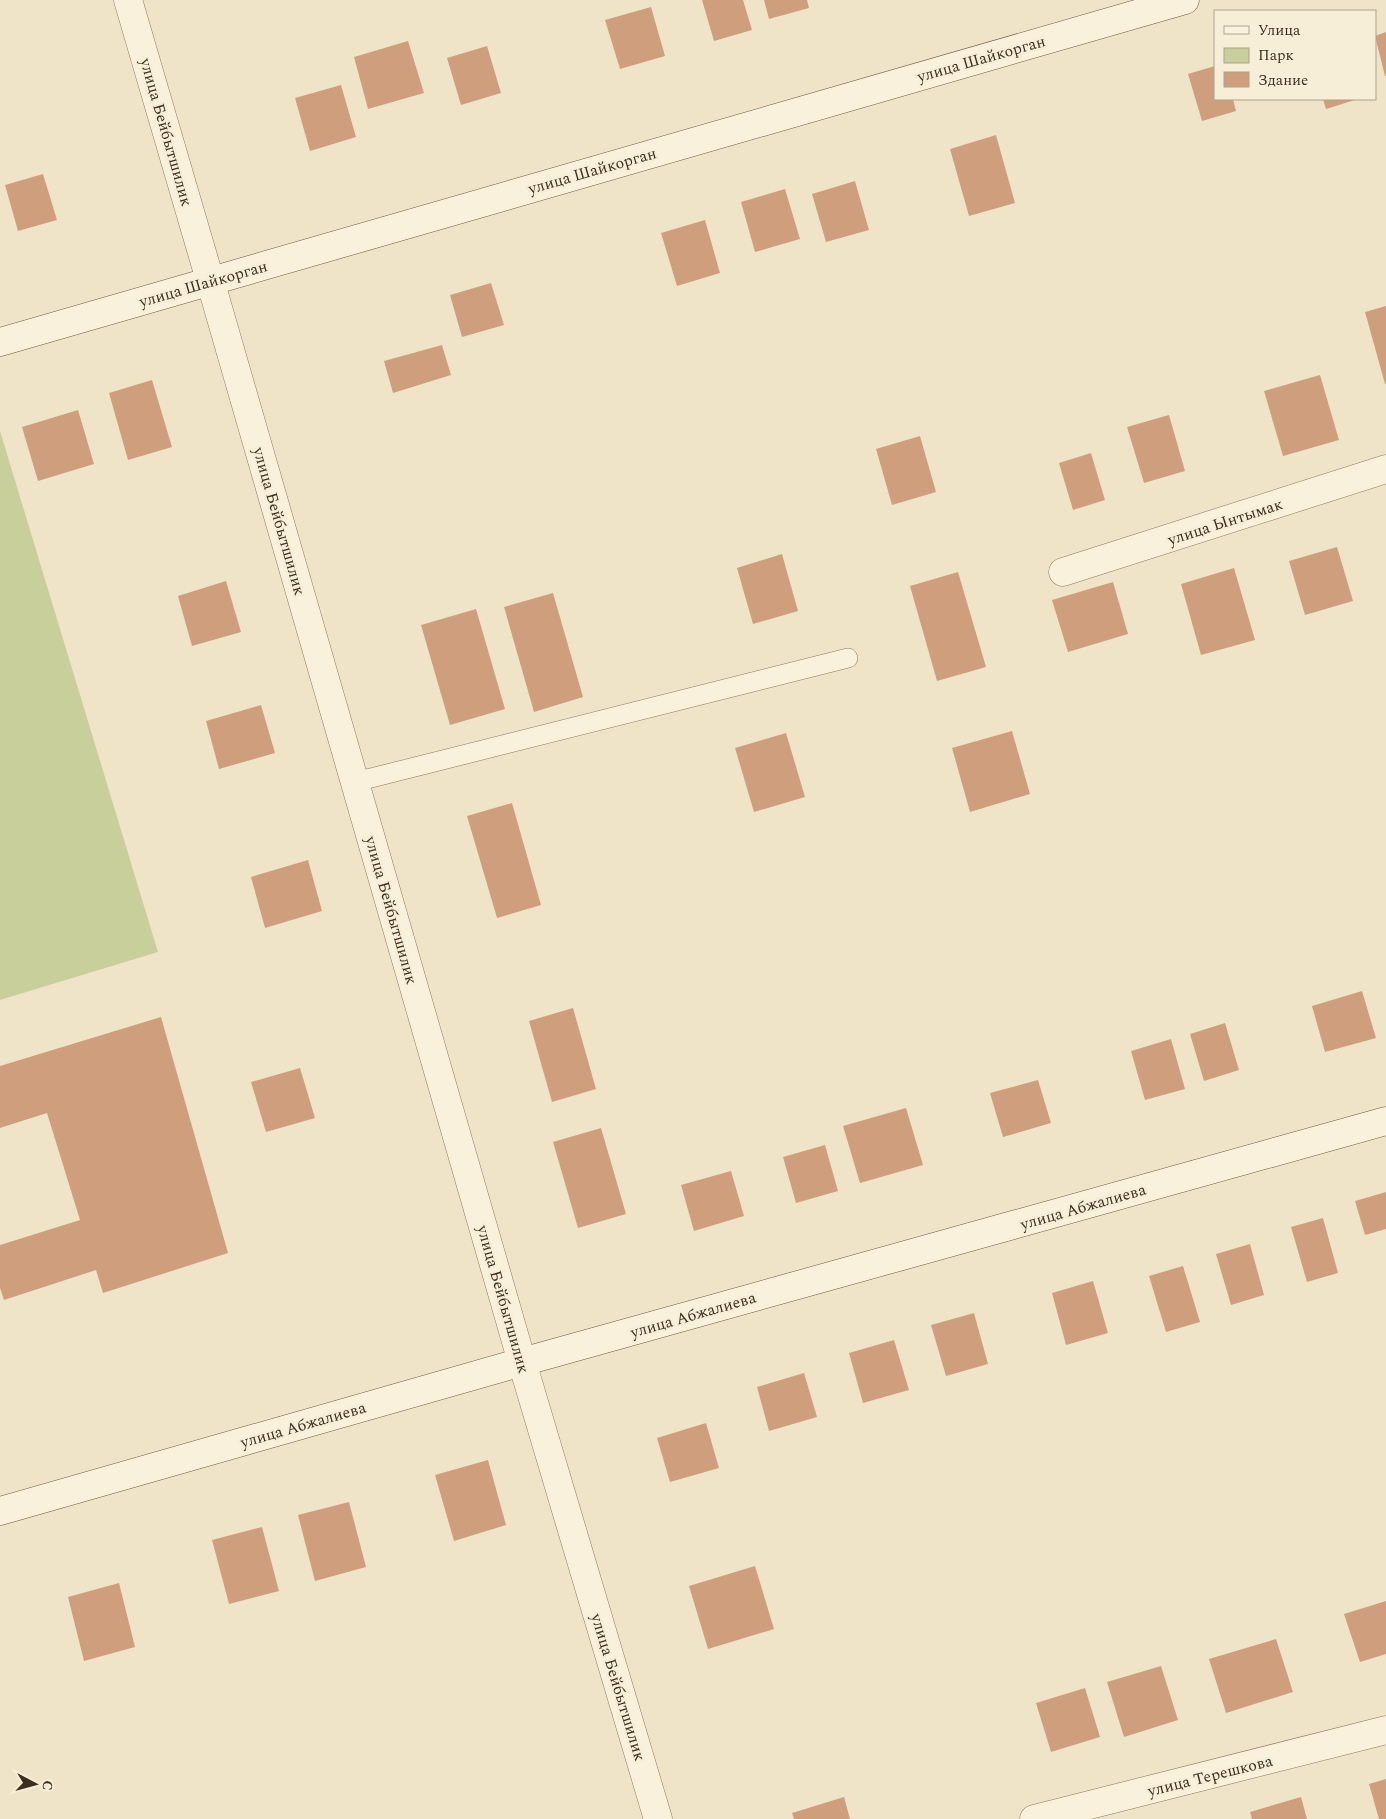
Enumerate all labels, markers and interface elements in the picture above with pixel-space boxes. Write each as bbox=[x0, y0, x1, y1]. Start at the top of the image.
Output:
legend bbox=[1214, 10, 1376, 100]
text: Улица bbox=[1258, 19, 1301, 42]
street label: улица Шайкорган bbox=[913, 29, 1048, 89]
text: Парк bbox=[1258, 44, 1294, 67]
street label: улица Бейбытшилик bbox=[133, 54, 199, 209]
text: Здание bbox=[1258, 69, 1308, 92]
street label: улица Шайкорган bbox=[524, 141, 659, 201]
street label: улица Шайкорган bbox=[135, 254, 270, 314]
street label: улица Бейбытшилик bbox=[246, 443, 312, 598]
street label: улица Ынтымак bbox=[1164, 492, 1286, 552]
street label: улица Бейбытшилик bbox=[358, 832, 424, 987]
street label: улица Абжалиева bbox=[1017, 1178, 1149, 1237]
street label: улица Бейбытшилик bbox=[470, 1221, 536, 1376]
street label: улица Абжалиева bbox=[627, 1286, 759, 1345]
street label: улица Абжалиева bbox=[237, 1396, 369, 1455]
street label: улица Бейбытшилик bbox=[584, 1610, 652, 1764]
street label: улица Терешкова bbox=[1144, 1749, 1275, 1803]
north arrow bbox=[10, 1759, 60, 1809]
text: С bbox=[36, 1779, 58, 1791]

